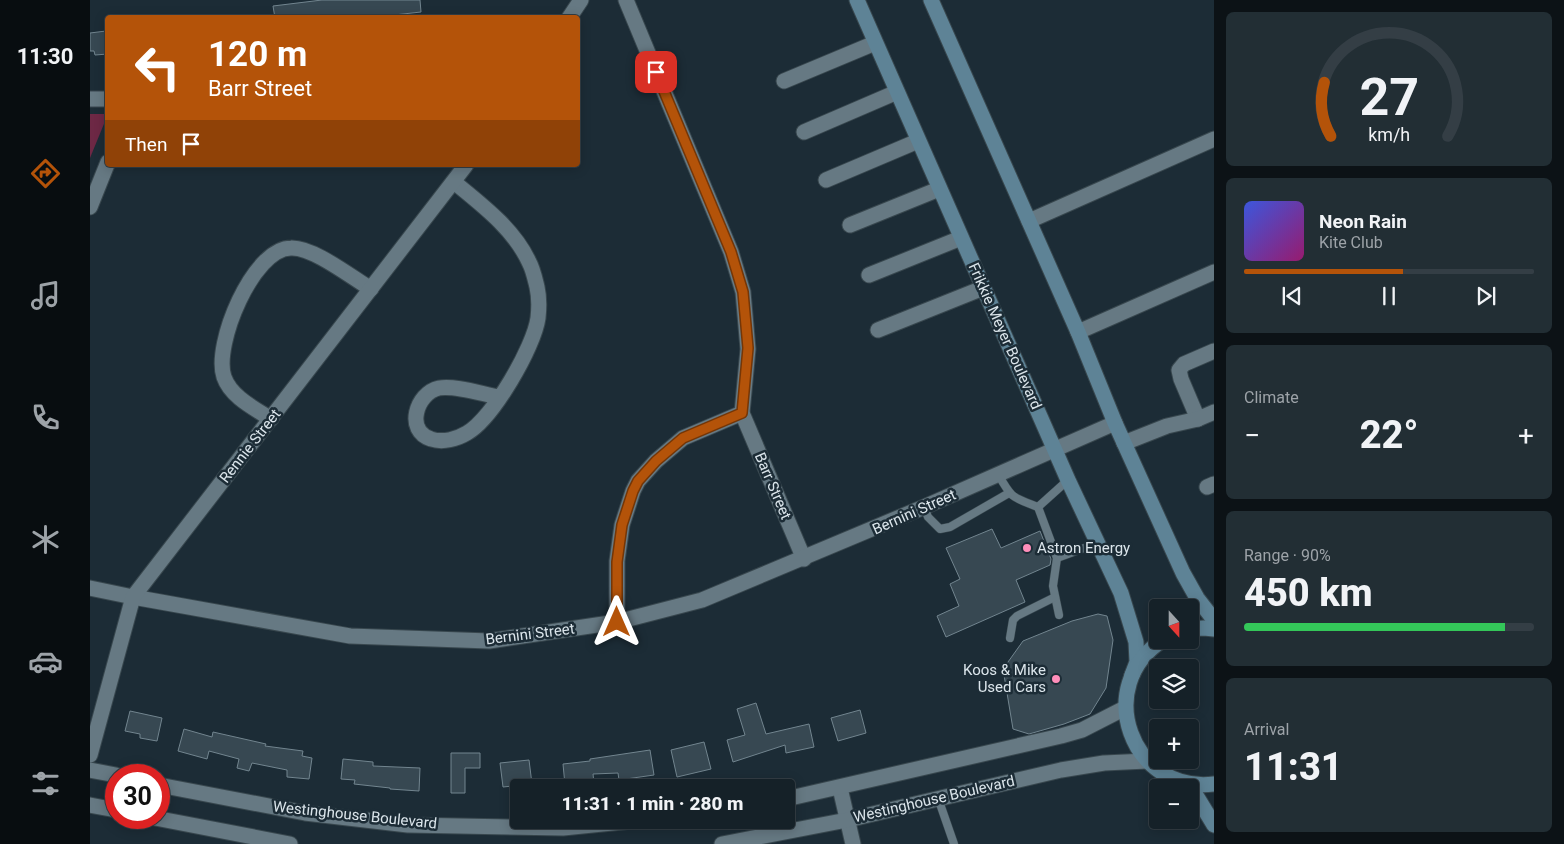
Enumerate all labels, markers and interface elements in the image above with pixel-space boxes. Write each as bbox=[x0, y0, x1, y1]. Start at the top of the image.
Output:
text: 120 m bbox=[208, 34, 307, 75]
icon: left bbox=[125, 35, 190, 100]
text: 11:30 bbox=[17, 44, 73, 69]
pin bbox=[635, 51, 677, 93]
icon: arrive bbox=[642, 58, 670, 86]
text: 27 bbox=[1359, 67, 1419, 128]
text: Barr Street bbox=[208, 76, 312, 101]
text: km/h bbox=[1368, 124, 1410, 145]
icon: arrive bbox=[177, 130, 205, 158]
text: Then bbox=[125, 133, 167, 156]
icon: directions bbox=[28, 156, 63, 191]
text: Neon Rain bbox=[1319, 210, 1407, 233]
text: Kite Club bbox=[1319, 233, 1383, 252]
street label: Frikkie Meyer Boulevard bbox=[965, 260, 1045, 412]
icon: music bbox=[28, 278, 63, 313]
icon: previous bbox=[1278, 282, 1306, 310]
icon: pause bbox=[1375, 282, 1403, 310]
icon: next bbox=[1472, 282, 1500, 310]
text: Climate bbox=[1244, 388, 1299, 407]
icon: phone bbox=[28, 400, 63, 435]
street label: Rennie Street bbox=[216, 405, 284, 486]
text: 22° bbox=[1360, 413, 1418, 457]
text: − bbox=[1244, 419, 1260, 452]
text: + bbox=[1518, 419, 1534, 452]
street label: Barr Street bbox=[751, 450, 795, 522]
street label: Bernini Street bbox=[869, 486, 959, 538]
icon: climate bbox=[28, 522, 63, 557]
place label: Astron Energy bbox=[1037, 539, 1130, 557]
marker: Astron Energy bbox=[1021, 542, 1033, 554]
text: Range · 90% bbox=[1244, 546, 1331, 565]
text: 450 km bbox=[1244, 571, 1373, 615]
position arrow bbox=[590, 595, 642, 647]
north arrow bbox=[1149, 599, 1199, 649]
map controls bbox=[1149, 599, 1199, 829]
street label: Bernini Street bbox=[484, 620, 576, 648]
icon: car bbox=[28, 644, 63, 679]
button: layers bbox=[1149, 659, 1199, 709]
place label: Koos & Mike Used Cars bbox=[963, 661, 1046, 696]
marker: Koos & Mike Used Cars bbox=[1050, 673, 1062, 685]
button: + bbox=[1149, 719, 1199, 769]
text: Arrival bbox=[1244, 720, 1289, 739]
text: 11:31 bbox=[1244, 745, 1343, 789]
speed limit sign: 30 bbox=[105, 764, 170, 829]
icon: filters bbox=[28, 766, 63, 801]
street label: Westinghouse Boulevard bbox=[852, 772, 1016, 826]
button: − bbox=[1149, 779, 1199, 829]
text: 11:31 · 1 min · 280 m bbox=[561, 792, 744, 815]
street label: Westinghouse Boulevard bbox=[272, 797, 438, 833]

